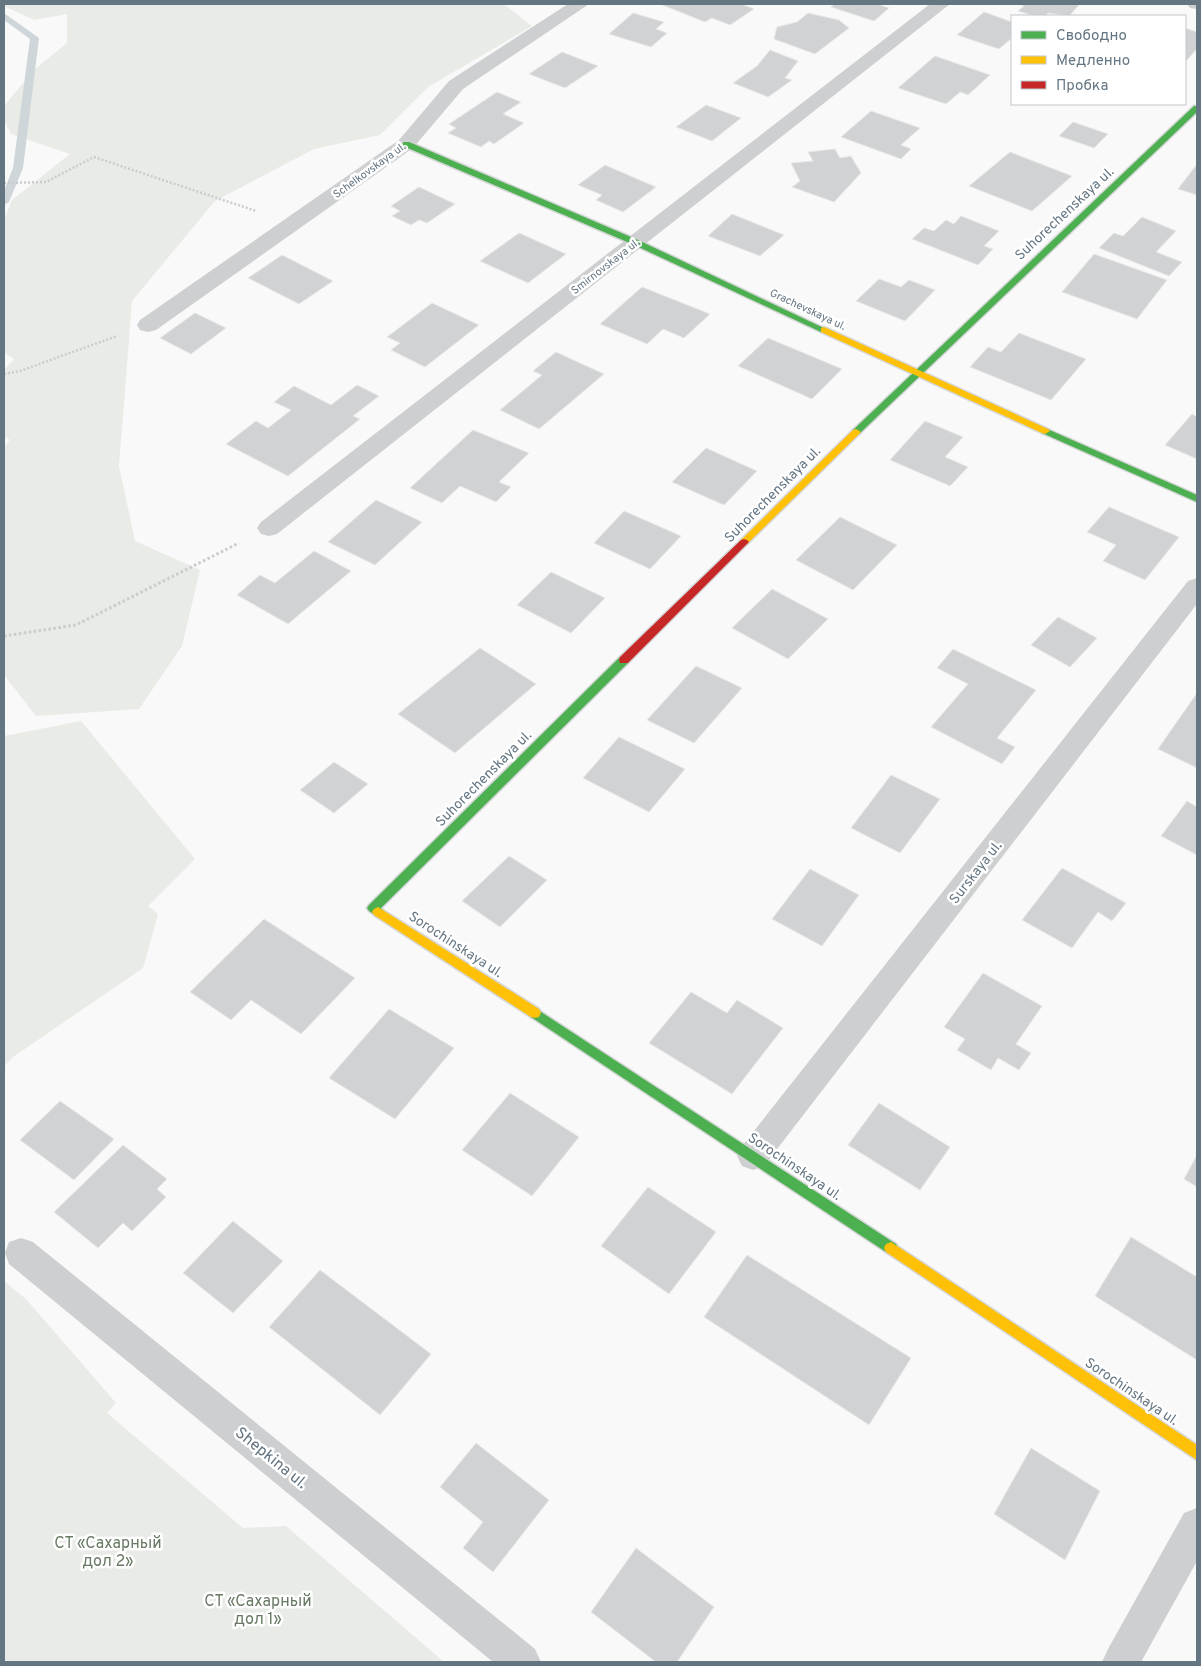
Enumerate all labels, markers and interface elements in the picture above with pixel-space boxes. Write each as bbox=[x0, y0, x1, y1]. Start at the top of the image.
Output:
legend bbox=[1011, 15, 1186, 105]
text: Свободно bbox=[1056, 27, 1127, 46]
text: Медленно bbox=[1056, 52, 1130, 71]
text: Пробка bbox=[1056, 77, 1108, 96]
street label: Schelkovskaya ul. bbox=[331, 140, 409, 202]
street label: Suhorechenskaya ul. bbox=[1012, 164, 1118, 264]
street label: Smirnovskaya ul. bbox=[569, 236, 643, 298]
street label: Grachevskaya ul. bbox=[767, 286, 848, 334]
street label: Suhorechenskaya ul. bbox=[721, 443, 825, 547]
street label: Suhorechenskaya ul. bbox=[432, 727, 536, 831]
street label: Surskaya ul. bbox=[946, 838, 1006, 908]
street label: Sorochinskaya ul. bbox=[405, 909, 505, 982]
street label: Sorochinskaya ul. bbox=[744, 1130, 844, 1205]
street label: Sorochinskaya ul. bbox=[1081, 1355, 1181, 1430]
street label: Shepkina ul. bbox=[231, 1423, 311, 1494]
park label: СТ «Сахарный дол 2» bbox=[54, 1534, 162, 1572]
park label: СТ «Сахарный дол 1» bbox=[204, 1592, 312, 1630]

